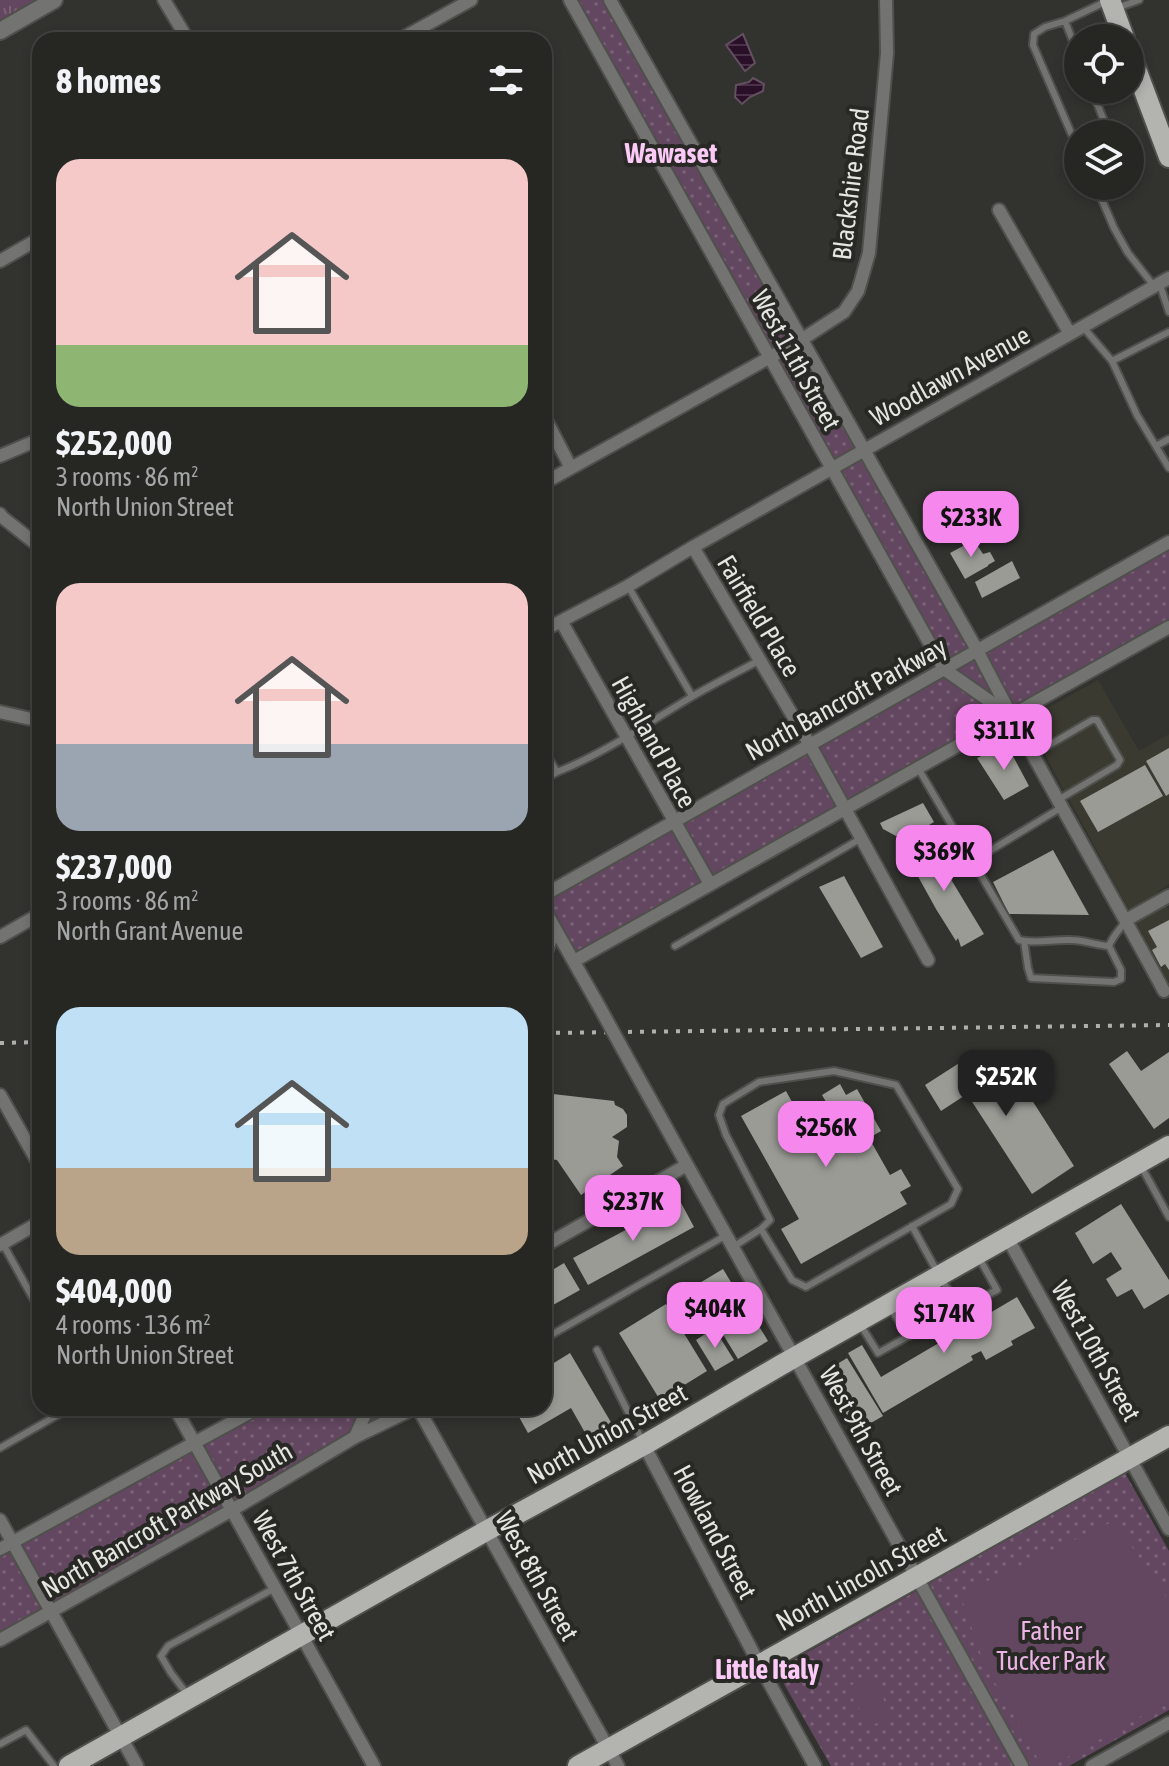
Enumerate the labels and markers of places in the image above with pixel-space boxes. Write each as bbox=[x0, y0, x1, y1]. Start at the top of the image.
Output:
pin: $233K bbox=[915, 491, 1027, 559]
pin: $311K bbox=[948, 704, 1060, 772]
pin: $369K bbox=[888, 825, 1000, 893]
pin: $252K bbox=[950, 1050, 1062, 1118]
pin: $256K bbox=[770, 1101, 882, 1169]
pin: $237K bbox=[577, 1175, 689, 1243]
pin: $404K bbox=[659, 1282, 771, 1350]
pin: $174K bbox=[888, 1287, 1000, 1355]

